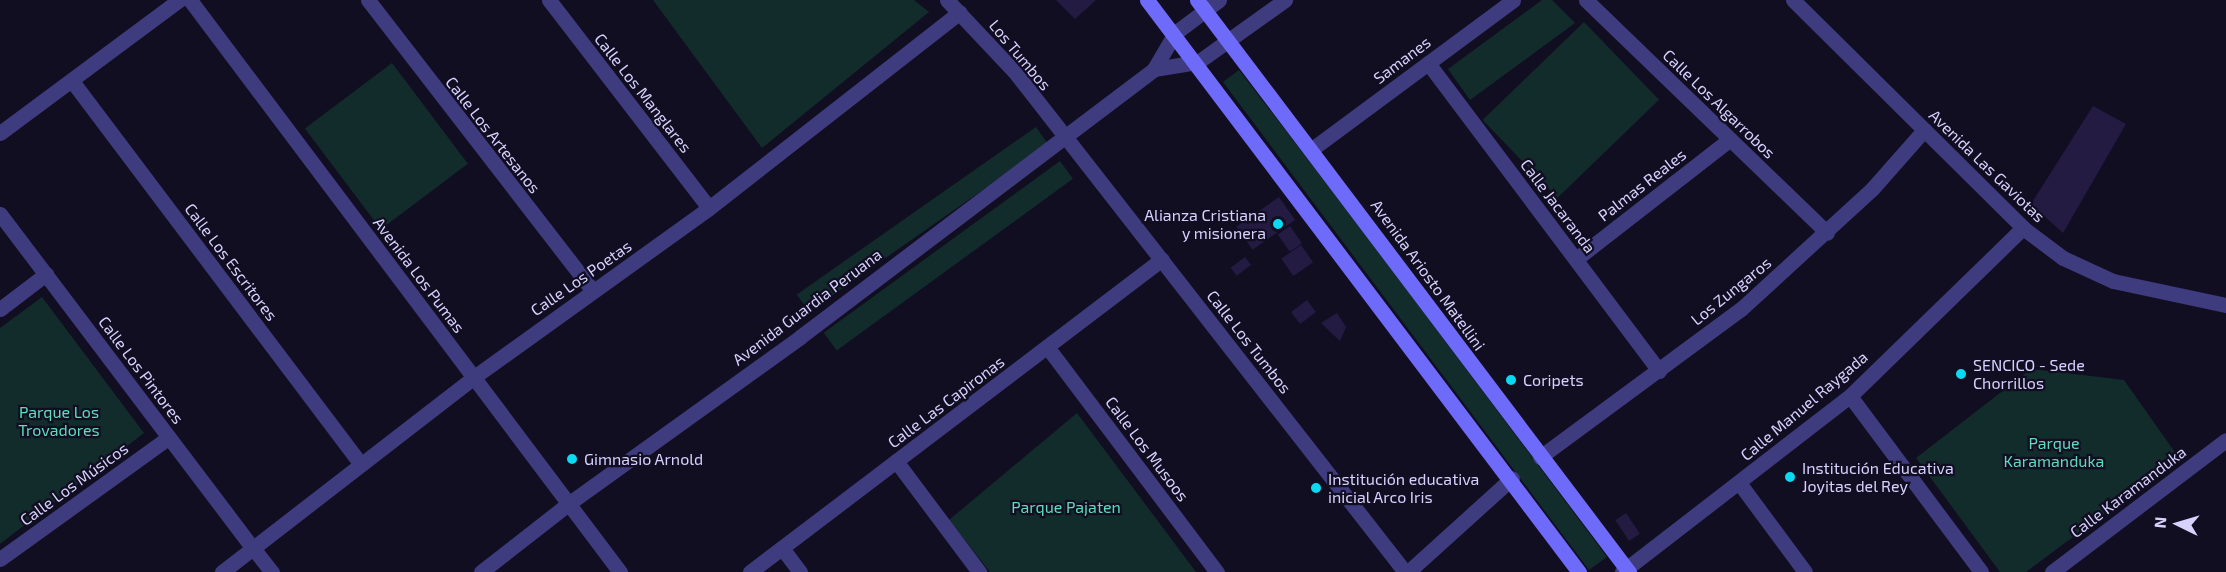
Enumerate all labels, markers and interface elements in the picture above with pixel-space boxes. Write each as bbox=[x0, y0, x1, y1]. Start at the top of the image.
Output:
street label: Los Tumbos bbox=[985, 16, 1055, 94]
street label: Calle Los Manglares bbox=[590, 30, 696, 156]
street label: Samanes bbox=[1370, 32, 1434, 88]
street label: Calle Los Algarrobos bbox=[1659, 45, 1779, 163]
street label: Calle Los Artesanos bbox=[441, 73, 545, 197]
street label: Avenida Las Gaviotas bbox=[1925, 106, 2049, 226]
street label: Palmas Reales bbox=[1594, 145, 1690, 225]
street label: Calle Jacaranda bbox=[1516, 155, 1600, 257]
street label: Avenida Ariosto Matellini bbox=[1367, 196, 1489, 354]
street label: Calle Los Escritores bbox=[181, 200, 281, 324]
place label: Alianza Cristiana y misionera bbox=[1144, 205, 1266, 243]
street label: Avenida Los Pumas bbox=[369, 213, 469, 337]
marker: Alianza Cristiana y misionera bbox=[1271, 217, 1285, 231]
street label: Calle Los Poetas bbox=[527, 236, 635, 320]
street label: Avenida Guardia Peruana bbox=[729, 245, 885, 369]
street label: Los Zungaros bbox=[1687, 253, 1775, 329]
street label: Calle Los Tumbos bbox=[1203, 286, 1295, 398]
street label: Calle Los Pintores bbox=[94, 313, 188, 427]
street label: Calle Manuel Raygada bbox=[1736, 347, 1872, 465]
street label: Calle Las Capironas bbox=[884, 352, 1008, 452]
place label: SENCICO - Sede Chorrillos bbox=[1973, 355, 2085, 393]
marker: SENCICO - Sede Chorrillos bbox=[1954, 367, 1968, 381]
place label: Coripets bbox=[1523, 370, 1584, 390]
marker: Coripets bbox=[1504, 373, 1518, 387]
street label: Calle Los Musoos bbox=[1101, 393, 1193, 505]
park label: Parque Los Trovadores bbox=[18, 402, 100, 440]
park label: Parque Karamanduka bbox=[2004, 433, 2104, 471]
street label: Calle Los Músicos bbox=[16, 438, 132, 530]
street label: Calle Karamanduka bbox=[2066, 442, 2190, 542]
place label: Gimnasio Arnold bbox=[584, 449, 704, 469]
marker: Gimnasio Arnold bbox=[565, 452, 579, 466]
place label: Institución Educativa Joyitas del Rey bbox=[1802, 458, 1954, 496]
place label: Institución educativa inicial Arco Iris bbox=[1328, 469, 1479, 507]
marker: Institución Educativa Joyitas del Rey bbox=[1783, 470, 1797, 484]
marker: Institución educativa inicial Arco Iris bbox=[1309, 481, 1323, 495]
north arrow bbox=[2148, 494, 2208, 554]
park label: Parque Pajaten bbox=[1011, 497, 1121, 517]
text: N bbox=[2150, 516, 2170, 529]

